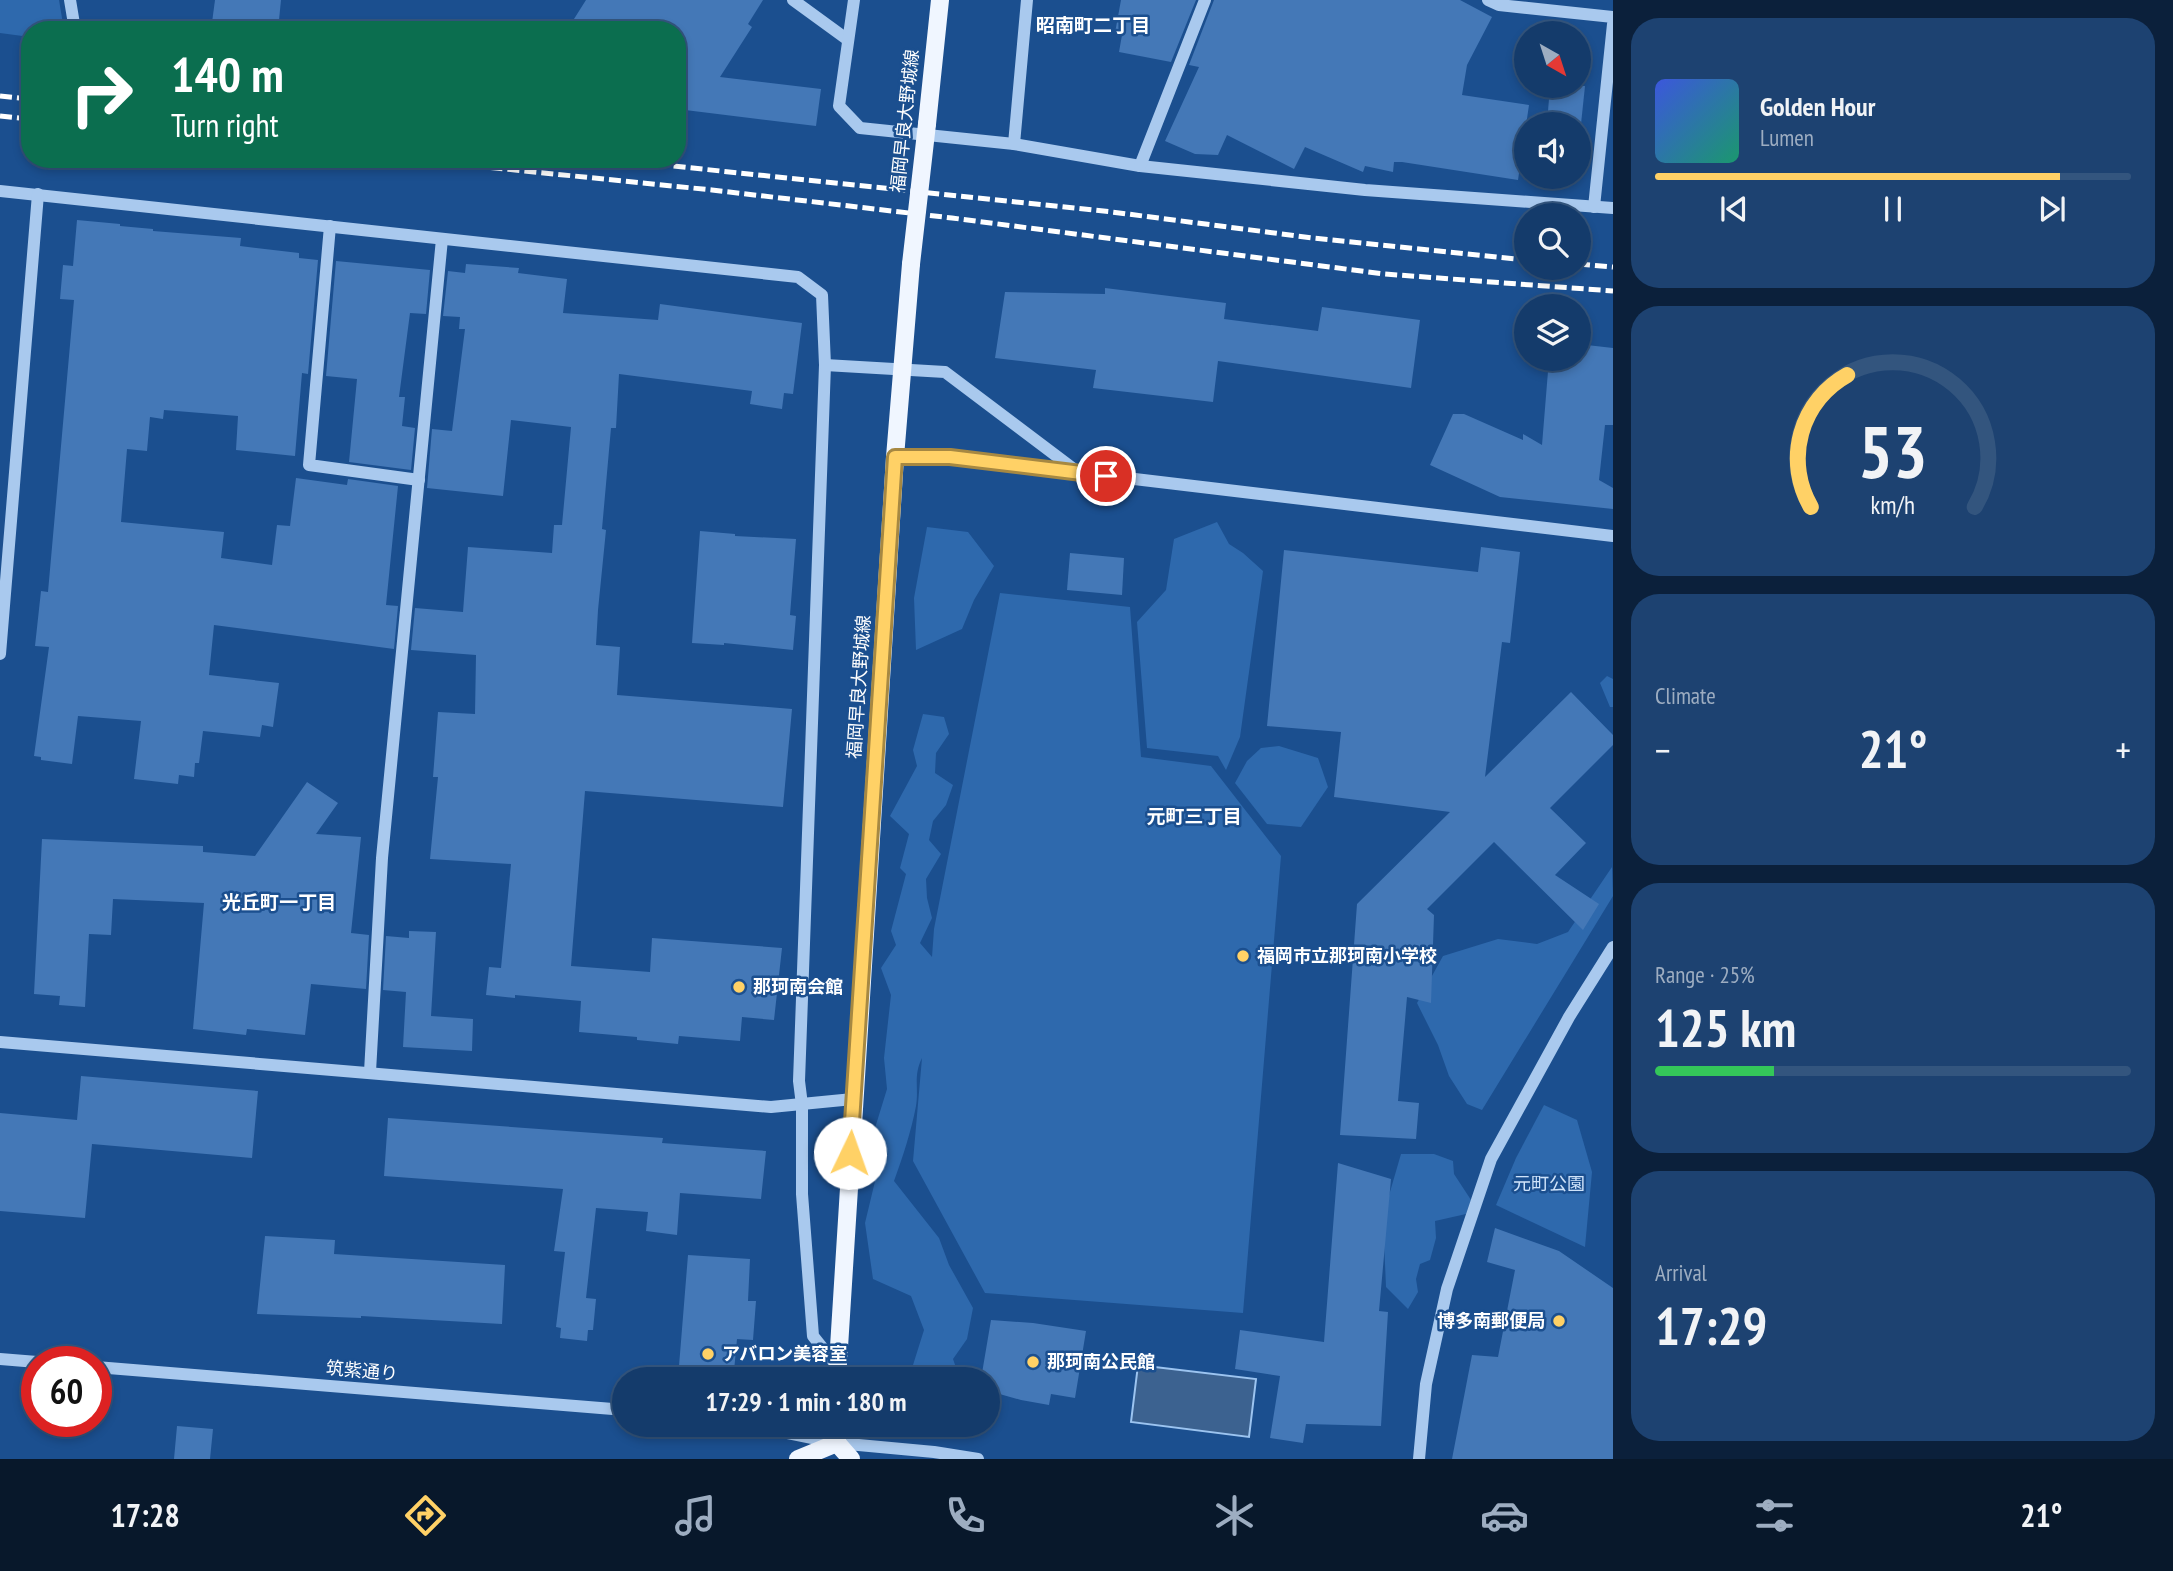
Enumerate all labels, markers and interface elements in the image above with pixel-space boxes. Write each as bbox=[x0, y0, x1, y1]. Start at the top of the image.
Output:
district label: 昭南町二丁目 bbox=[1036, 13, 1150, 37]
north arrow bbox=[1514, 21, 1591, 98]
map controls bbox=[1514, 21, 1591, 371]
text: 140 m bbox=[171, 42, 284, 106]
street label: 福岡早良大野城線 bbox=[886, 48, 923, 194]
icon: right bbox=[56, 49, 147, 140]
text: Golden Hour bbox=[1760, 90, 1875, 123]
text: Turn right bbox=[171, 104, 279, 146]
button: sound bbox=[1514, 112, 1591, 189]
text: Lumen bbox=[1760, 123, 1814, 152]
icon: previous bbox=[1715, 190, 1753, 228]
icon: pause bbox=[1874, 190, 1912, 228]
icon: next bbox=[2033, 190, 2071, 228]
button: search bbox=[1514, 203, 1591, 280]
button: layers bbox=[1514, 294, 1591, 371]
text: 53 bbox=[1858, 404, 1928, 498]
pin bbox=[1076, 446, 1136, 506]
icon: arrive bbox=[1087, 457, 1125, 495]
text: km/h bbox=[1871, 489, 1915, 521]
street label: 福岡早良大野城線 bbox=[842, 614, 875, 760]
text: Climate bbox=[1655, 681, 1716, 710]
text: 21° bbox=[1859, 715, 1927, 782]
text: − bbox=[1655, 725, 1671, 774]
text: + bbox=[2115, 725, 2131, 774]
district label: 元町三丁目 bbox=[1146, 804, 1242, 828]
district label: 光丘町一丁目 bbox=[222, 890, 336, 914]
place label: 福岡市立那珂南小学校 bbox=[1257, 944, 1437, 967]
marker: 福岡市立那珂南小学校 bbox=[1235, 948, 1251, 964]
text: Range · 25% bbox=[1655, 960, 1755, 989]
place label: 那珂南会館 bbox=[753, 975, 843, 998]
marker: 那珂南会館 bbox=[731, 979, 747, 995]
text: 125 km bbox=[1655, 994, 1796, 1061]
position arrow bbox=[813, 1116, 887, 1190]
park label: 元町公園 bbox=[1513, 1172, 1585, 1195]
text: Arrival bbox=[1655, 1258, 1707, 1287]
text: 17:29 bbox=[1655, 1292, 1767, 1359]
place label: 博多南郵便局 bbox=[1437, 1309, 1545, 1332]
marker: 博多南郵便局 bbox=[1551, 1313, 1567, 1329]
place label: アバロン美容室 bbox=[722, 1342, 847, 1365]
speed limit sign: 60 bbox=[21, 1346, 112, 1437]
marker: アバロン美容室 bbox=[700, 1346, 716, 1362]
place label: 那珂南公民館 bbox=[1047, 1350, 1155, 1373]
marker: 那珂南公民館 bbox=[1025, 1354, 1041, 1370]
street label: 筑紫通り bbox=[325, 1356, 399, 1385]
text: 17:29 · 1 min · 180 m bbox=[706, 1385, 906, 1418]
icon: directions bbox=[401, 1491, 450, 1540]
icon: music bbox=[671, 1491, 720, 1540]
icon: phone bbox=[941, 1491, 990, 1540]
icon: climate bbox=[1210, 1491, 1259, 1540]
icon: car bbox=[1480, 1491, 1529, 1540]
icon: filters bbox=[1750, 1491, 1799, 1540]
text: 17:28 bbox=[110, 1494, 180, 1536]
text: 21° bbox=[2020, 1494, 2063, 1536]

